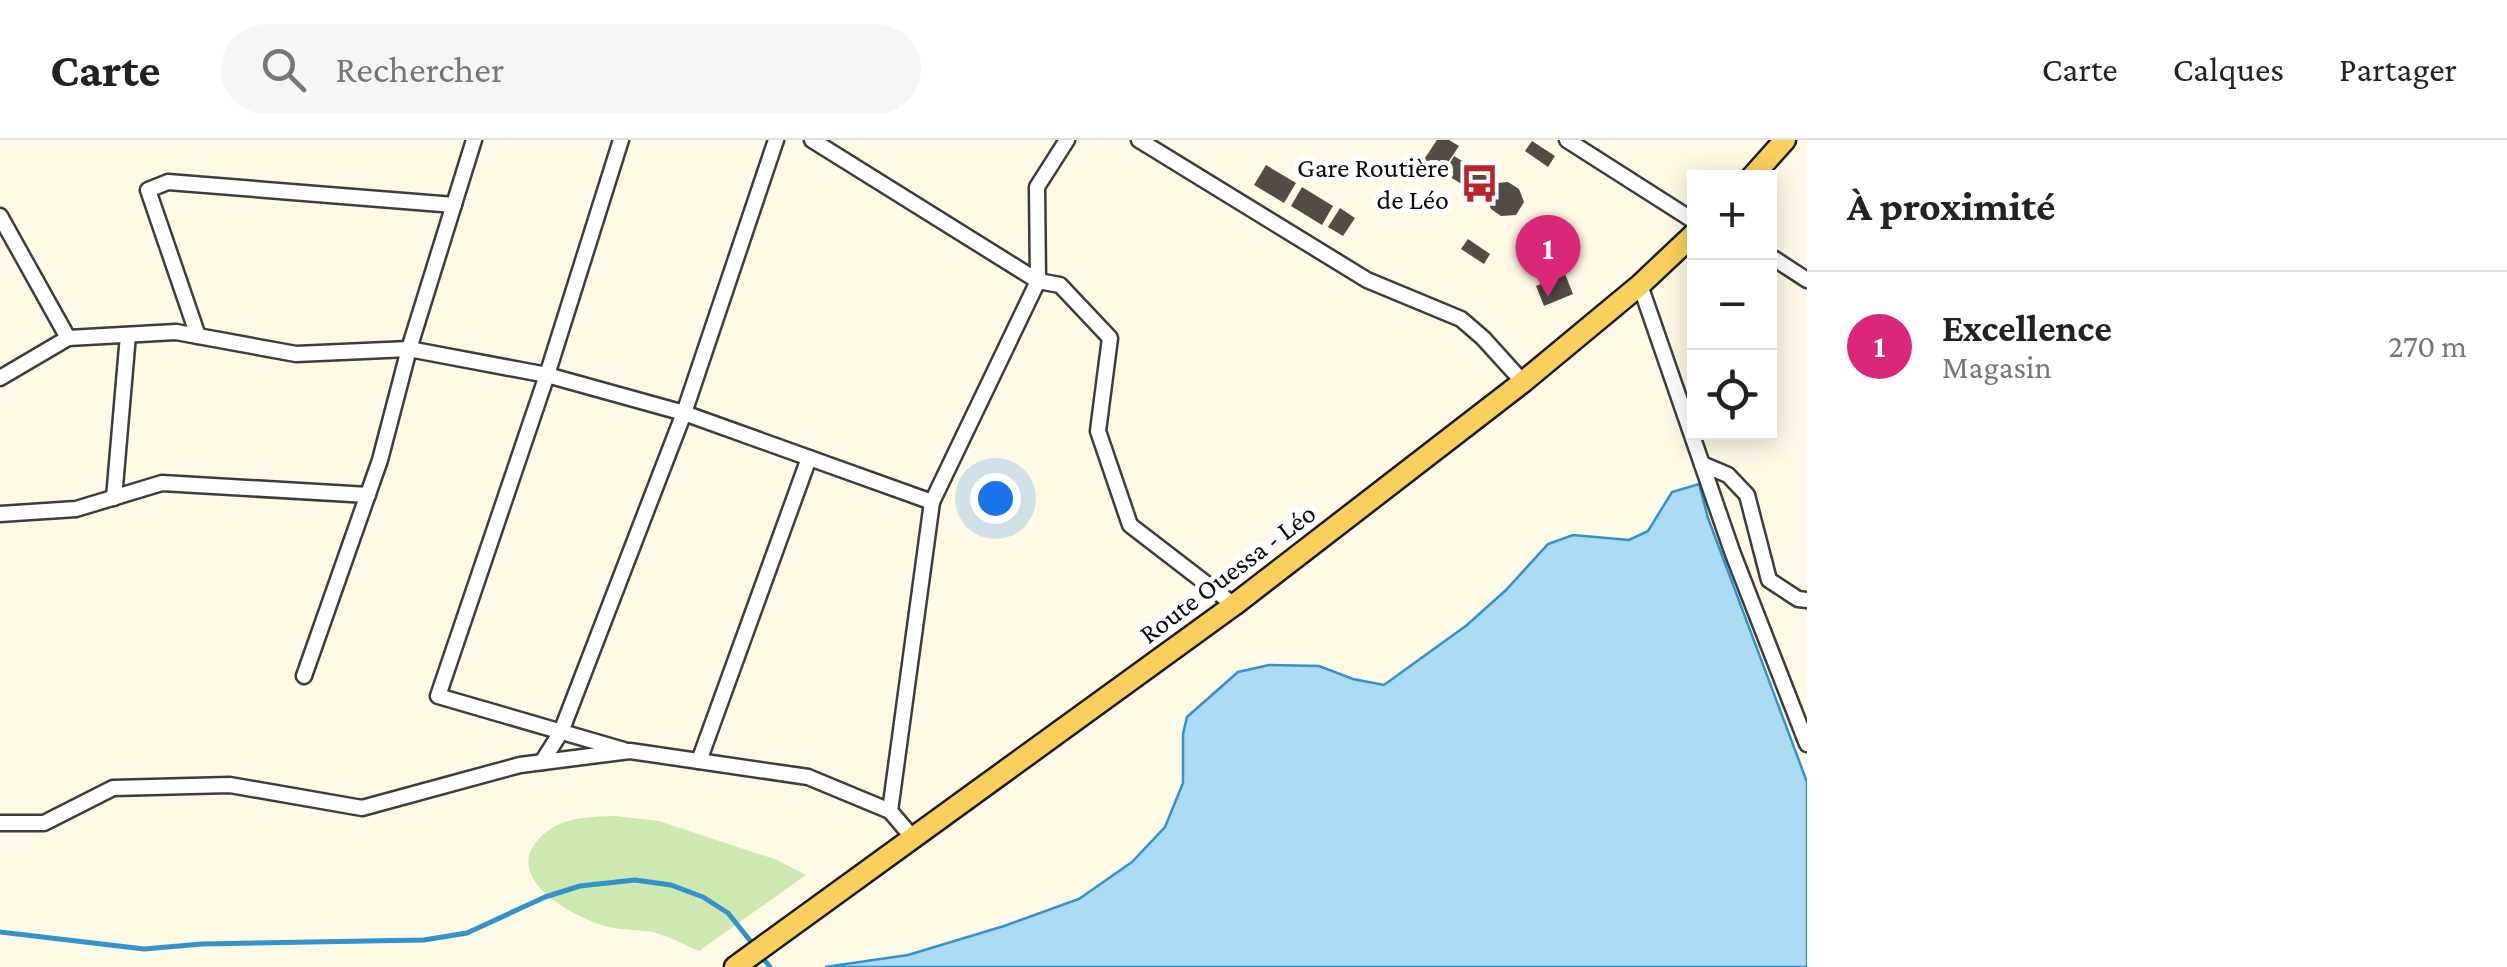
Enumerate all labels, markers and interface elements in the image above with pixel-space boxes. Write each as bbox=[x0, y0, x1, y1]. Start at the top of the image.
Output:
search box bbox=[221, 24, 921, 114]
icon: search bbox=[256, 42, 311, 97]
text: Carte bbox=[50, 43, 161, 96]
text: Rechercher bbox=[336, 48, 504, 90]
text: Carte bbox=[2042, 50, 2118, 89]
text: Calques bbox=[2173, 50, 2284, 89]
text: Partager bbox=[2339, 50, 2457, 89]
place label: Gare Routière de Léo bbox=[1297, 152, 1449, 215]
bus stop icon: Gare Routière de Léo bbox=[1458, 162, 1500, 204]
map controls bbox=[1687, 170, 1777, 440]
button: + bbox=[1687, 170, 1777, 260]
text: À proximité bbox=[1847, 182, 2055, 229]
pin: 1 bbox=[1516, 214, 1580, 297]
button: − bbox=[1687, 260, 1777, 350]
text: Excellence bbox=[1942, 307, 2112, 349]
text: 1 bbox=[1874, 328, 1885, 364]
text: 270 m bbox=[2388, 328, 2467, 364]
text: Magasin bbox=[1942, 349, 2052, 385]
button: locate bbox=[1687, 350, 1777, 440]
your location bbox=[970, 473, 1021, 524]
street label: Route Ouessa - Léo bbox=[1133, 497, 1321, 650]

